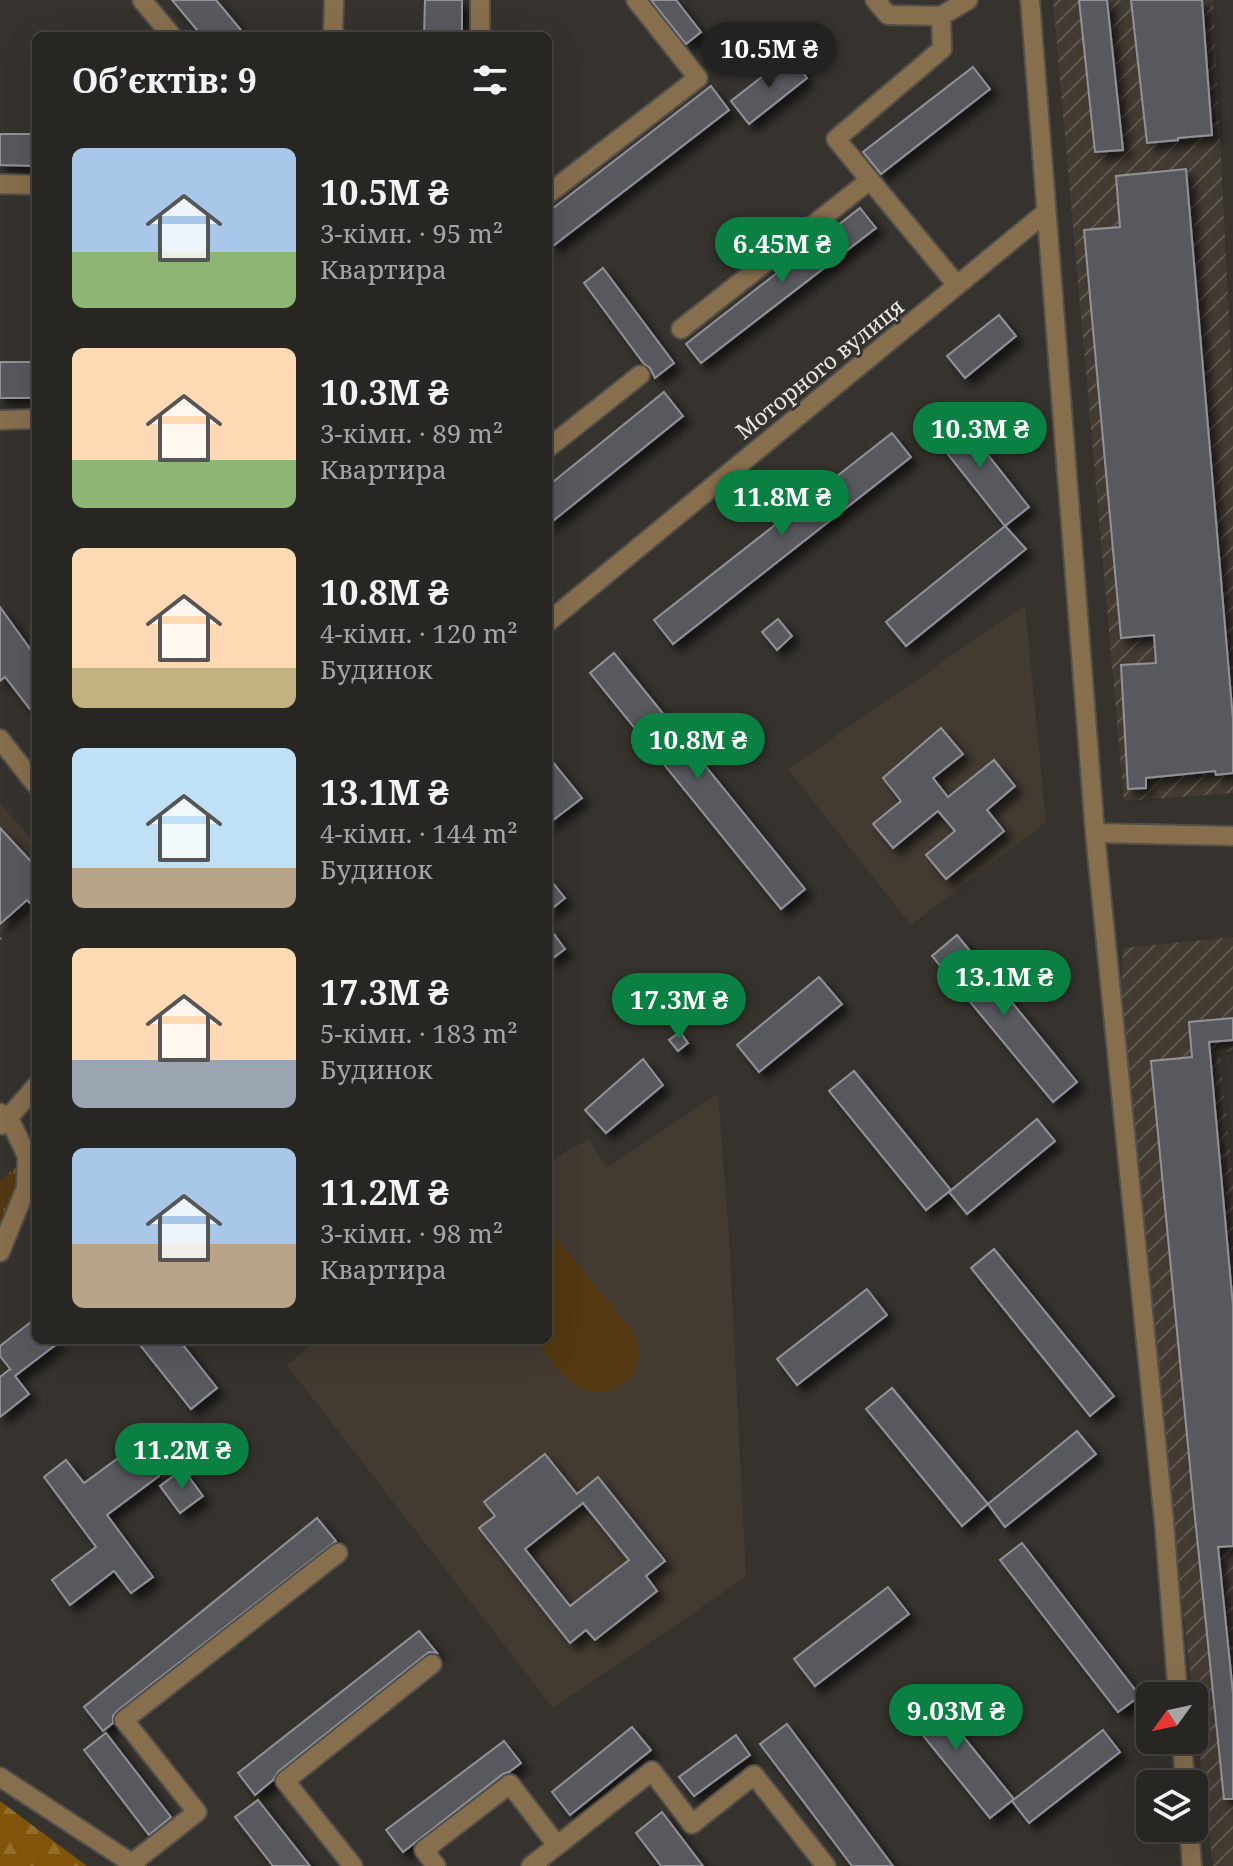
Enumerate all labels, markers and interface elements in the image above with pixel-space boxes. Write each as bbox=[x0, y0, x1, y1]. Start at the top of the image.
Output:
pin: 10.5M ₴ bbox=[695, 22, 843, 90]
text: 10.5M ₴ bbox=[720, 30, 818, 66]
text: Об’єктів: 9 bbox=[72, 57, 257, 103]
icon: filters bbox=[468, 58, 512, 102]
text: 10.5M ₴ bbox=[320, 169, 449, 215]
icon: home bbox=[136, 180, 232, 276]
text: 3-кімн. · 95 m² bbox=[320, 215, 503, 251]
pin: 6.45M ₴ bbox=[708, 217, 856, 285]
text: 6.45M ₴ bbox=[733, 225, 831, 261]
text: Квартира bbox=[320, 251, 447, 287]
street label: Моторного вулиця bbox=[729, 291, 909, 445]
text: 10.3M ₴ bbox=[320, 369, 449, 415]
icon: home bbox=[136, 380, 232, 476]
pin: 10.3M ₴ bbox=[906, 402, 1054, 470]
text: 10.3M ₴ bbox=[931, 410, 1029, 446]
text: 3-кімн. · 89 m² bbox=[320, 415, 503, 451]
text: Квартира bbox=[320, 451, 447, 487]
pin: 11.8M ₴ bbox=[708, 470, 856, 538]
text: 11.8M ₴ bbox=[733, 478, 831, 514]
text: 10.8M ₴ bbox=[320, 569, 449, 615]
icon: home bbox=[136, 580, 232, 676]
text: 4-кімн. · 120 m² bbox=[320, 615, 518, 651]
text: Будинок bbox=[320, 651, 433, 687]
pin: 10.8M ₴ bbox=[624, 713, 772, 781]
text: 10.8M ₴ bbox=[649, 721, 747, 757]
text: 13.1M ₴ bbox=[320, 769, 449, 815]
icon: home bbox=[136, 780, 232, 876]
text: 4-кімн. · 144 m² bbox=[320, 815, 518, 851]
text: Будинок bbox=[320, 851, 433, 887]
pin: 13.1M ₴ bbox=[930, 950, 1078, 1018]
text: 13.1M ₴ bbox=[955, 958, 1053, 994]
text: 17.3M ₴ bbox=[320, 969, 449, 1015]
pin: 17.3M ₴ bbox=[605, 973, 753, 1041]
icon: home bbox=[136, 980, 232, 1076]
text: 17.3M ₴ bbox=[630, 981, 728, 1017]
text: 5-кімн. · 183 m² bbox=[320, 1015, 518, 1051]
text: Будинок bbox=[320, 1051, 433, 1087]
text: 11.2M ₴ bbox=[320, 1169, 449, 1215]
icon: home bbox=[136, 1180, 232, 1276]
text: 3-кімн. · 98 m² bbox=[320, 1215, 503, 1251]
text: Квартира bbox=[320, 1251, 447, 1287]
pin: 11.2M ₴ bbox=[108, 1423, 256, 1491]
text: 11.2M ₴ bbox=[133, 1431, 231, 1467]
north arrow bbox=[1136, 1682, 1208, 1754]
map controls bbox=[1136, 1682, 1208, 1842]
pin: 9.03M ₴ bbox=[882, 1684, 1030, 1752]
text: 9.03M ₴ bbox=[907, 1692, 1005, 1728]
button: layers bbox=[1136, 1770, 1208, 1842]

